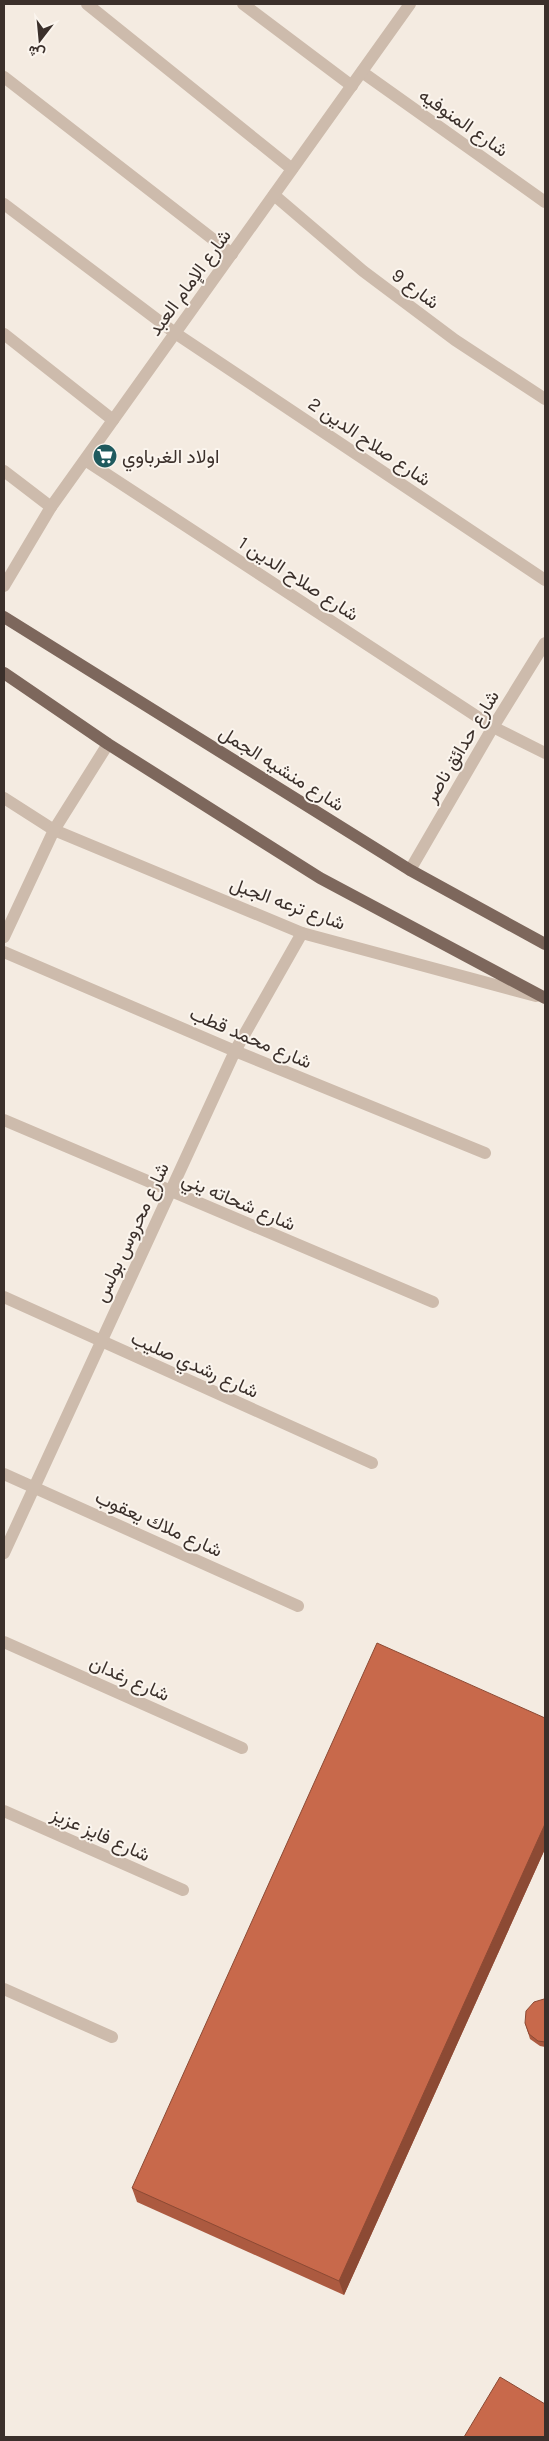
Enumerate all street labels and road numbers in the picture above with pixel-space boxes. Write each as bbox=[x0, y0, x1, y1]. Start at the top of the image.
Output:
street label: شارع المنوفيه bbox=[414, 84, 512, 162]
street label: شارع الإمام العبد bbox=[144, 225, 237, 341]
street label: شارع 9 bbox=[387, 264, 443, 315]
street label: شارع صلاح الدين 2 bbox=[303, 393, 435, 492]
street label: شارع صلاح الدين 1 bbox=[234, 532, 362, 627]
street label: شارع حدائق ناصر bbox=[419, 686, 505, 808]
street label: شارع منشيه الجمل bbox=[214, 722, 348, 817]
street label: شارع ترعه الجبل bbox=[227, 873, 348, 936]
street label: شارع محمد قطب bbox=[186, 1002, 315, 1074]
street label: شارع محروس بولس bbox=[90, 1159, 175, 1306]
street label: شارع شحاته يني bbox=[177, 1168, 299, 1239]
street label: شارع رشدي صليب bbox=[126, 1327, 262, 1407]
street label: شارع ملاك يعقوب bbox=[91, 1486, 226, 1563]
street label: شارع رغدان bbox=[86, 1652, 173, 1707]
street label: شارع فايز عزيز bbox=[46, 1803, 153, 1867]

